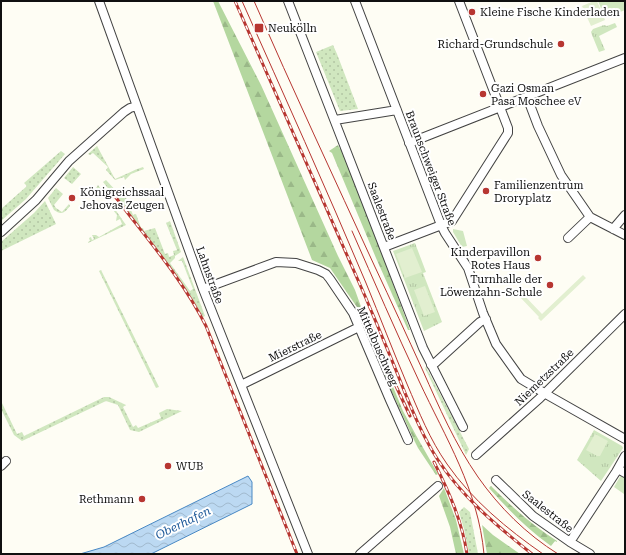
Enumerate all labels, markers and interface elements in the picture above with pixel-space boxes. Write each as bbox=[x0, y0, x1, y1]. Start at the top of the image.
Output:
place label: Kleine Fische Kinderladen bbox=[480, 6, 620, 19]
marker: Kleine Fische Kinderladen bbox=[467, 7, 477, 17]
marker: Neukölln bbox=[253, 22, 265, 34]
place label: Neukölln bbox=[268, 22, 317, 35]
place label: Richard-Grundschule bbox=[438, 38, 553, 51]
marker: Richard-Grundschule bbox=[556, 39, 566, 49]
place label: Gazi Osman Pasa Moschee eV bbox=[491, 82, 582, 108]
marker: Gazi Osman Pasa Moschee eV bbox=[478, 89, 488, 99]
street label: Braunschweiger Straße bbox=[403, 109, 458, 227]
place label: Familienzentrum Droryplatz bbox=[494, 179, 583, 205]
street label: Saalestraße bbox=[365, 180, 398, 242]
place label: Königreichssaal Jehovas Zeugen bbox=[80, 186, 165, 212]
marker: Familienzentrum Droryplatz bbox=[481, 186, 491, 196]
marker: Königreichssaal Jehovas Zeugen bbox=[67, 193, 77, 203]
street label: Lahnstraße bbox=[193, 245, 226, 305]
place label: Kinderpavillon Rotes Haus bbox=[450, 246, 530, 272]
marker: Kinderpavillon Rotes Haus bbox=[533, 253, 543, 263]
place label: Turnhalle der Löwenzahn-Schule bbox=[440, 273, 542, 299]
marker: Turnhalle der Löwenzahn-Schule bbox=[545, 280, 555, 290]
street label: Mittelbuschweg bbox=[354, 305, 401, 388]
street label: Mierstraße bbox=[267, 328, 324, 365]
street label: Niemetzstraße bbox=[512, 346, 576, 409]
place label: WUB bbox=[176, 460, 203, 473]
marker: WUB bbox=[163, 461, 173, 471]
street label: Saalestraße bbox=[520, 488, 576, 535]
place label: Rethmann bbox=[79, 493, 134, 506]
marker: Rethmann bbox=[137, 494, 147, 504]
water label: Oberhafen bbox=[153, 504, 213, 542]

